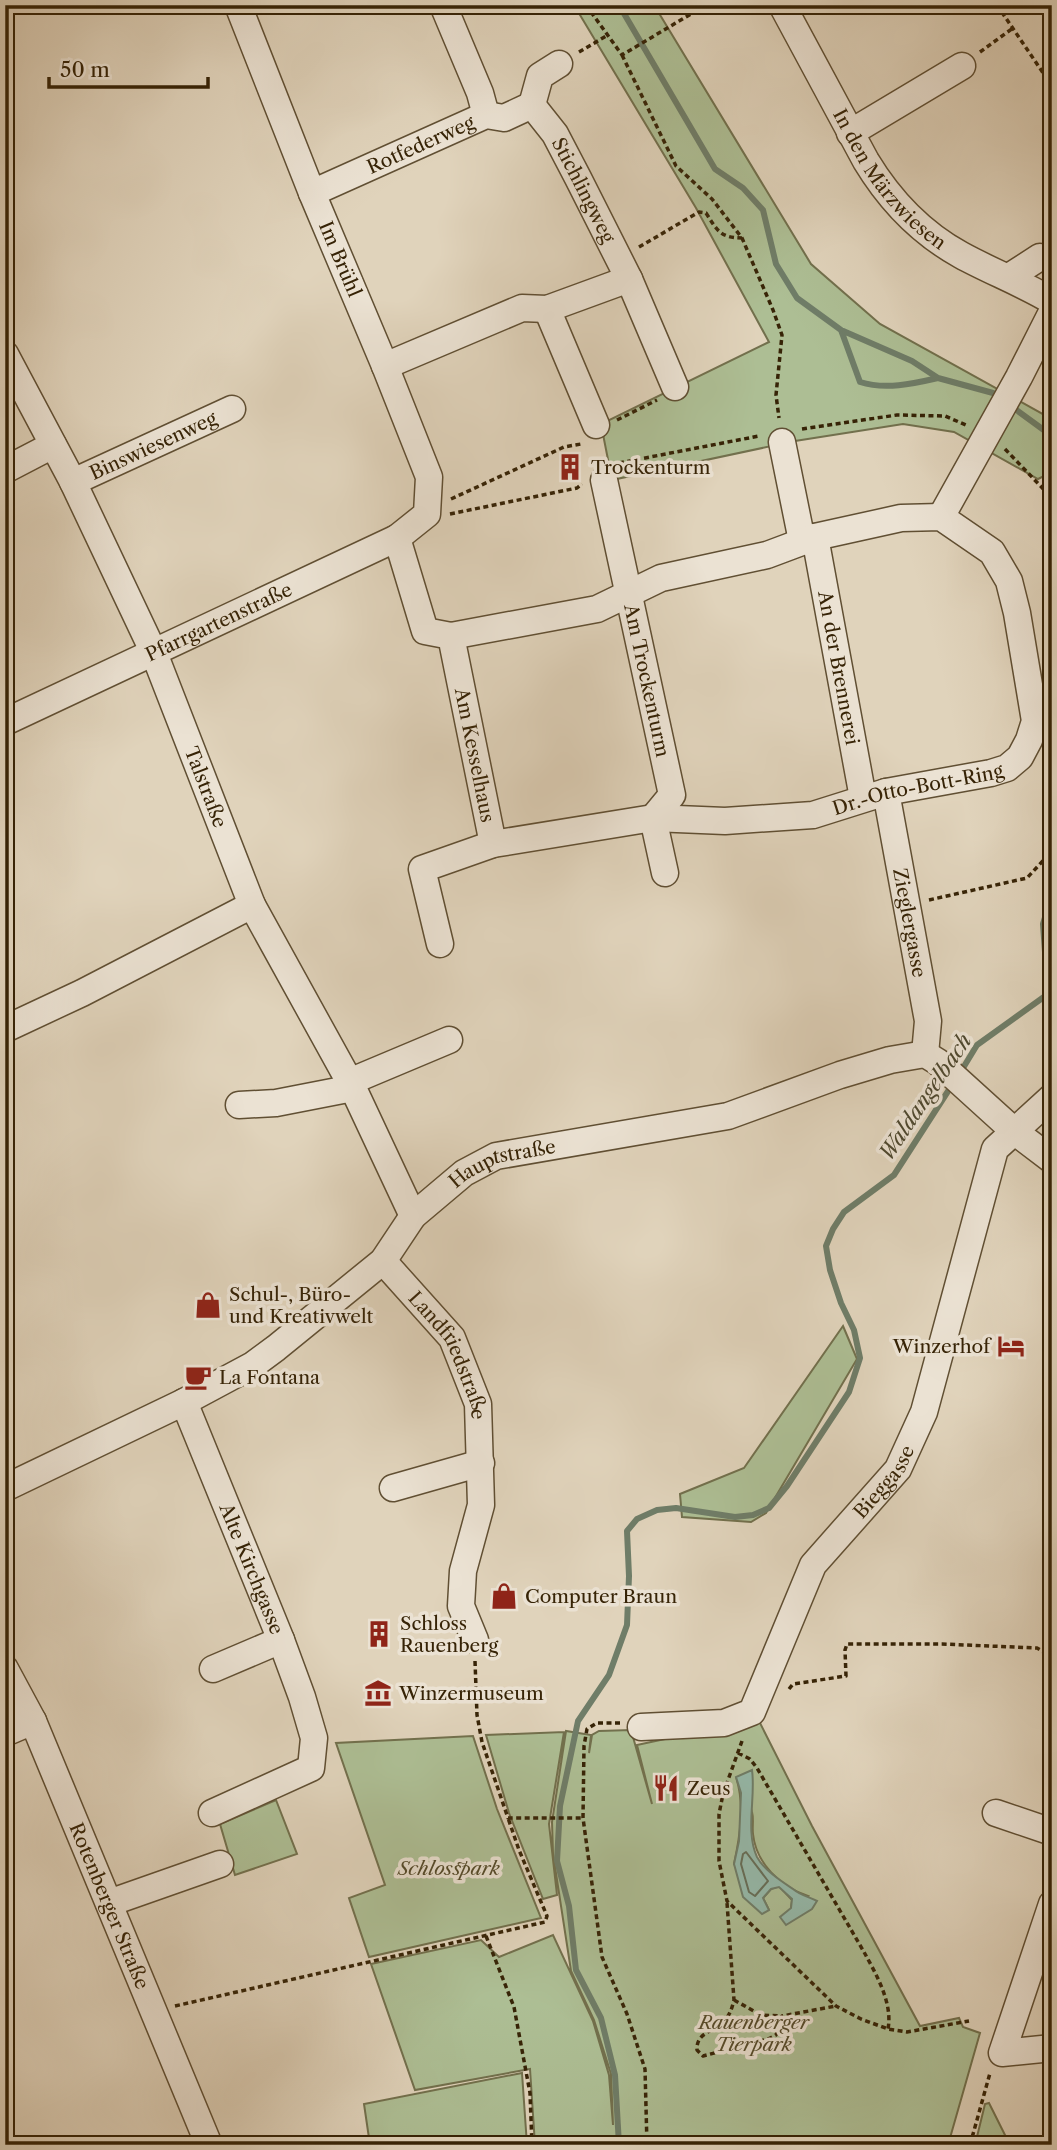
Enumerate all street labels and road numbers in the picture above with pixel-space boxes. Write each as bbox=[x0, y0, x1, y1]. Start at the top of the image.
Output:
street label: In den Märzwiesen bbox=[828, 105, 951, 254]
street label: Rotfederweg bbox=[363, 110, 479, 178]
street label: Stichlingweg bbox=[547, 133, 621, 247]
street label: Im Brühl bbox=[314, 218, 366, 301]
street label: Binswiesenweg bbox=[86, 406, 221, 484]
street label: Pfarrgartenstraße bbox=[142, 577, 296, 666]
street label: An der Brennerei bbox=[813, 588, 865, 747]
street label: Am Trockenturm bbox=[619, 601, 675, 759]
street label: Am Kesselhaus bbox=[450, 685, 500, 824]
street label: Talstraße bbox=[180, 743, 232, 831]
street label: Dr.-Otto-Bott-Ring bbox=[829, 758, 1007, 820]
street label: Zieglergasse bbox=[889, 866, 931, 979]
street label: Hauptstraße bbox=[444, 1134, 557, 1193]
street label: Landfriedstraße bbox=[404, 1286, 490, 1420]
street label: Bieggasse bbox=[848, 1442, 919, 1523]
street label: Alte Kirchgasse bbox=[215, 1499, 289, 1638]
street label: Rotenberger Straße bbox=[65, 1819, 154, 1992]

